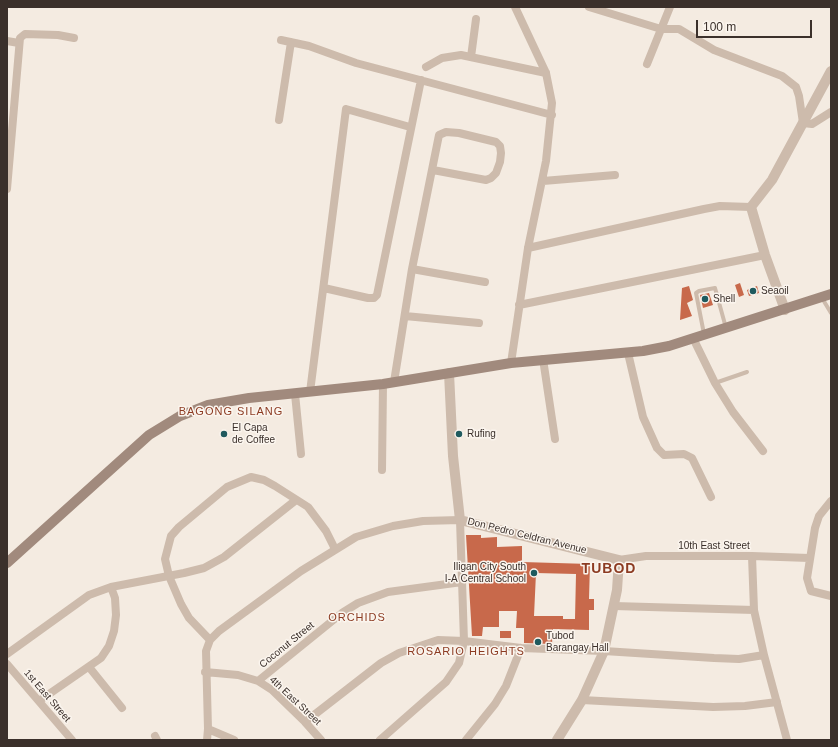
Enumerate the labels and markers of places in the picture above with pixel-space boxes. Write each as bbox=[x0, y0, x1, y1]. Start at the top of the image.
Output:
place label: Seaoil bbox=[761, 285, 789, 297]
marker: Seaoil bbox=[748, 286, 758, 296]
place label: Shell bbox=[713, 293, 735, 305]
marker: Shell bbox=[700, 294, 710, 304]
place label: El Capa de Coffee bbox=[232, 422, 275, 446]
place label: Rufing bbox=[467, 428, 496, 440]
marker: El Capa de Coffee bbox=[219, 429, 229, 439]
marker: Rufing bbox=[454, 429, 464, 439]
place label: Iligan City South I-A Central School bbox=[445, 561, 526, 584]
marker: Iligan City South I-A Central School bbox=[529, 568, 539, 578]
place label: Tubod Barangay Hall bbox=[546, 630, 609, 654]
marker: Tubod Barangay Hall bbox=[533, 637, 543, 647]

